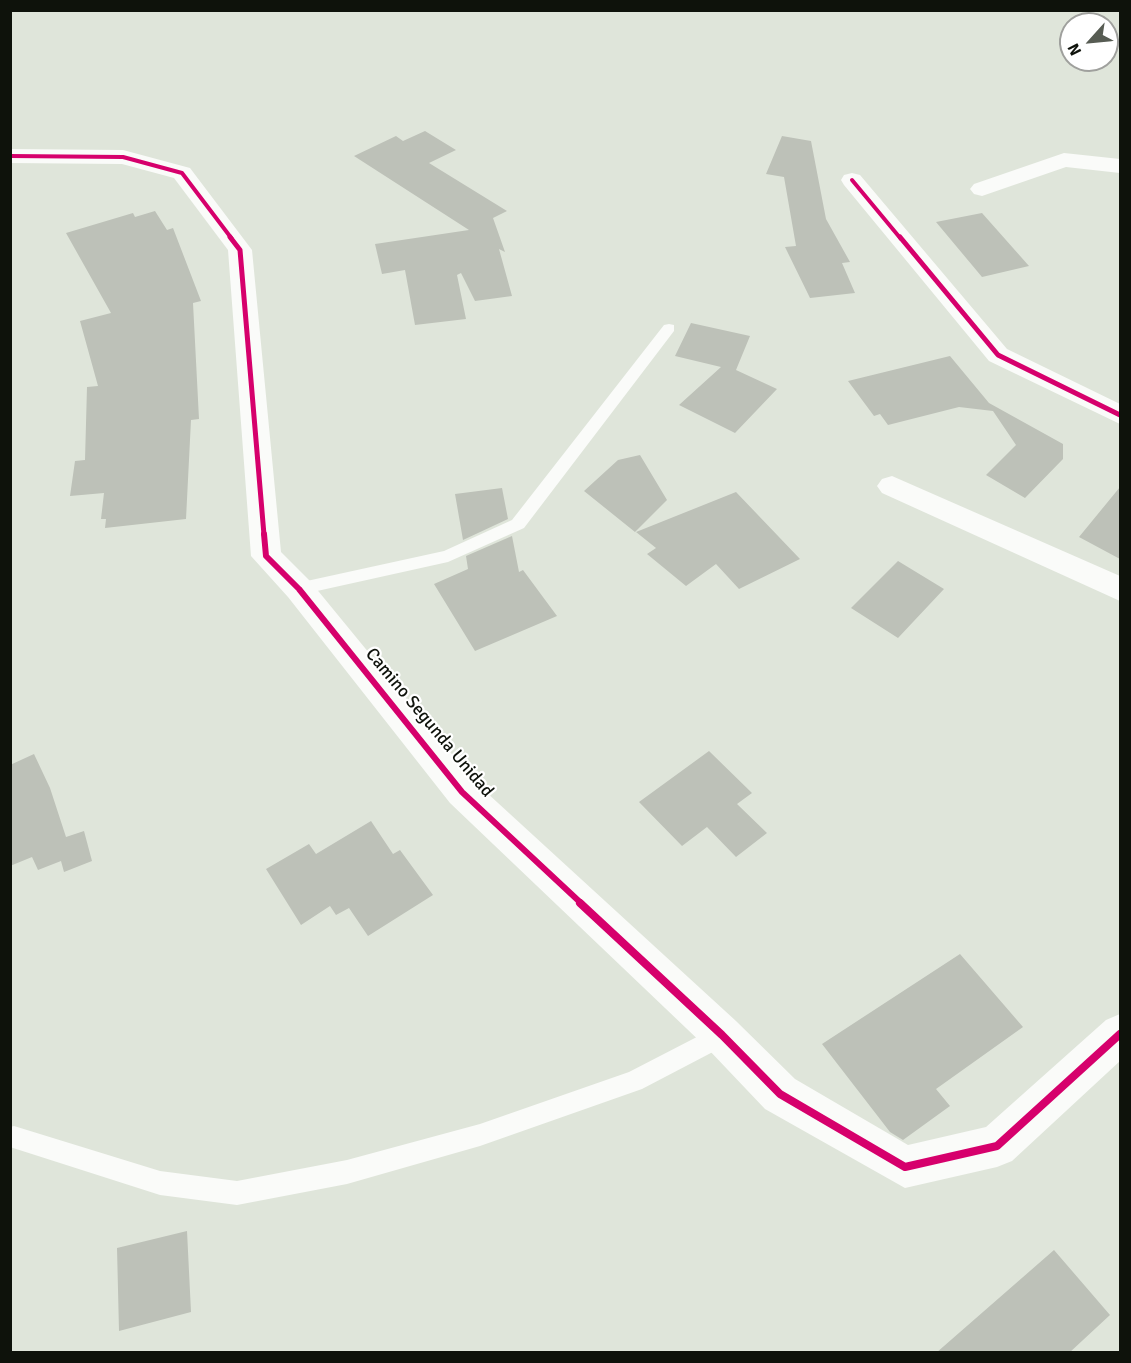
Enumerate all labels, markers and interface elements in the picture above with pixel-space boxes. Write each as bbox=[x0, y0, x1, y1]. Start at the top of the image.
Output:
north arrow bbox=[1059, 12, 1119, 72]
text: N bbox=[1063, 40, 1086, 59]
street label: Camino Segunda Unidad bbox=[360, 644, 498, 802]

